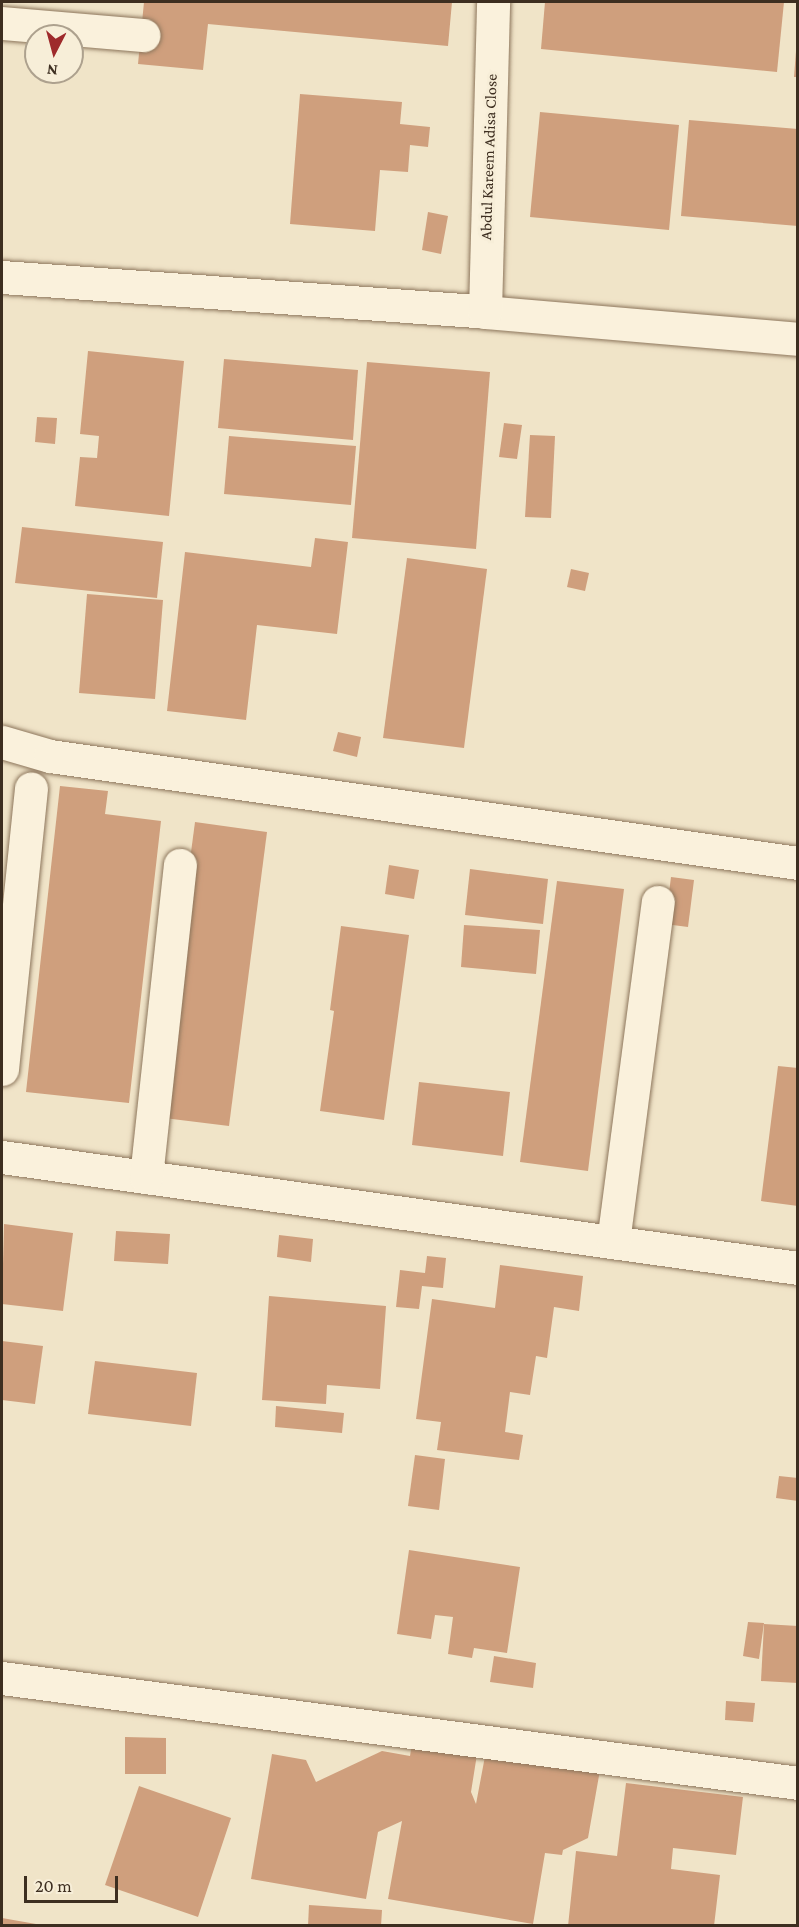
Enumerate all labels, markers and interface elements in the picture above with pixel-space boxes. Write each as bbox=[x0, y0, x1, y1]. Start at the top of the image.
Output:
north arrow bbox=[24, 24, 84, 84]
text: N bbox=[46, 61, 59, 79]
street label: Abdul Kareem Adisa Close bbox=[477, 74, 501, 240]
scale bar bbox=[27, 1864, 122, 1902]
text: 20 m bbox=[35, 1876, 72, 1896]

